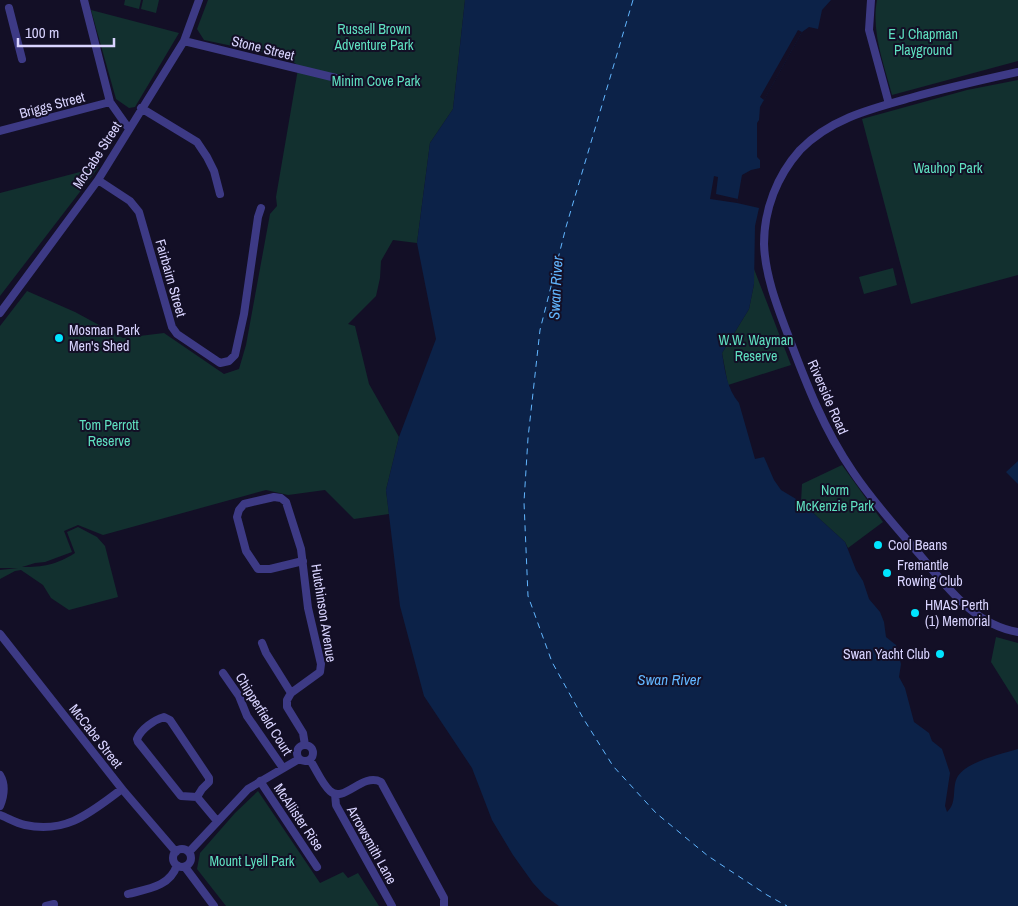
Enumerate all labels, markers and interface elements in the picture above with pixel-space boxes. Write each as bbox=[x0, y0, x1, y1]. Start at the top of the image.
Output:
scale bar bbox=[18, 15, 114, 47]
park label: Russell Brown Adventure Park bbox=[333, 20, 414, 54]
text: 100 m bbox=[25, 22, 59, 43]
park label: E J Chapman Playground bbox=[888, 25, 958, 59]
street label: Stone Street bbox=[230, 32, 296, 64]
park label: Minim Cove Park bbox=[332, 72, 421, 90]
street label: Briggs Street bbox=[17, 88, 87, 122]
street label: McCabe Street bbox=[69, 118, 125, 192]
park label: Wauhop Park bbox=[913, 159, 983, 177]
street label: Fairbairn Street bbox=[151, 237, 191, 319]
water label: Swan River bbox=[543, 255, 568, 320]
place label: Mosman Park Men's Shed bbox=[69, 321, 140, 355]
park label: W.W. Wayman Reserve bbox=[719, 331, 793, 365]
marker: Mosman Park Men's Shed bbox=[53, 332, 65, 344]
street label: Riverside Road bbox=[804, 357, 852, 437]
park label: Tom Perrott Reserve bbox=[79, 416, 139, 450]
park label: Norm McKenzie Park bbox=[796, 481, 874, 515]
place label: Cool Beans bbox=[888, 536, 948, 554]
marker: Cool Beans bbox=[872, 539, 884, 551]
place label: Fremantle Rowing Club bbox=[897, 556, 963, 590]
street label: Hutchinson Avenue bbox=[307, 563, 341, 663]
marker: Fremantle Rowing Club bbox=[881, 567, 893, 579]
place label: HMAS Perth (1) Memorial bbox=[925, 596, 990, 630]
marker: HMAS Perth (1) Memorial bbox=[909, 607, 921, 619]
place label: Swan Yacht Club bbox=[843, 645, 930, 663]
marker: Swan Yacht Club bbox=[934, 648, 946, 660]
street label: Chipperfield Court bbox=[232, 669, 296, 759]
water label: Swan River bbox=[637, 669, 702, 690]
street label: McCabe Street bbox=[65, 700, 127, 772]
street label: McAllister Rise bbox=[270, 780, 328, 854]
street label: Arrowsmith Lane bbox=[343, 802, 401, 887]
park label: Mount Lyell Park bbox=[209, 852, 295, 870]

